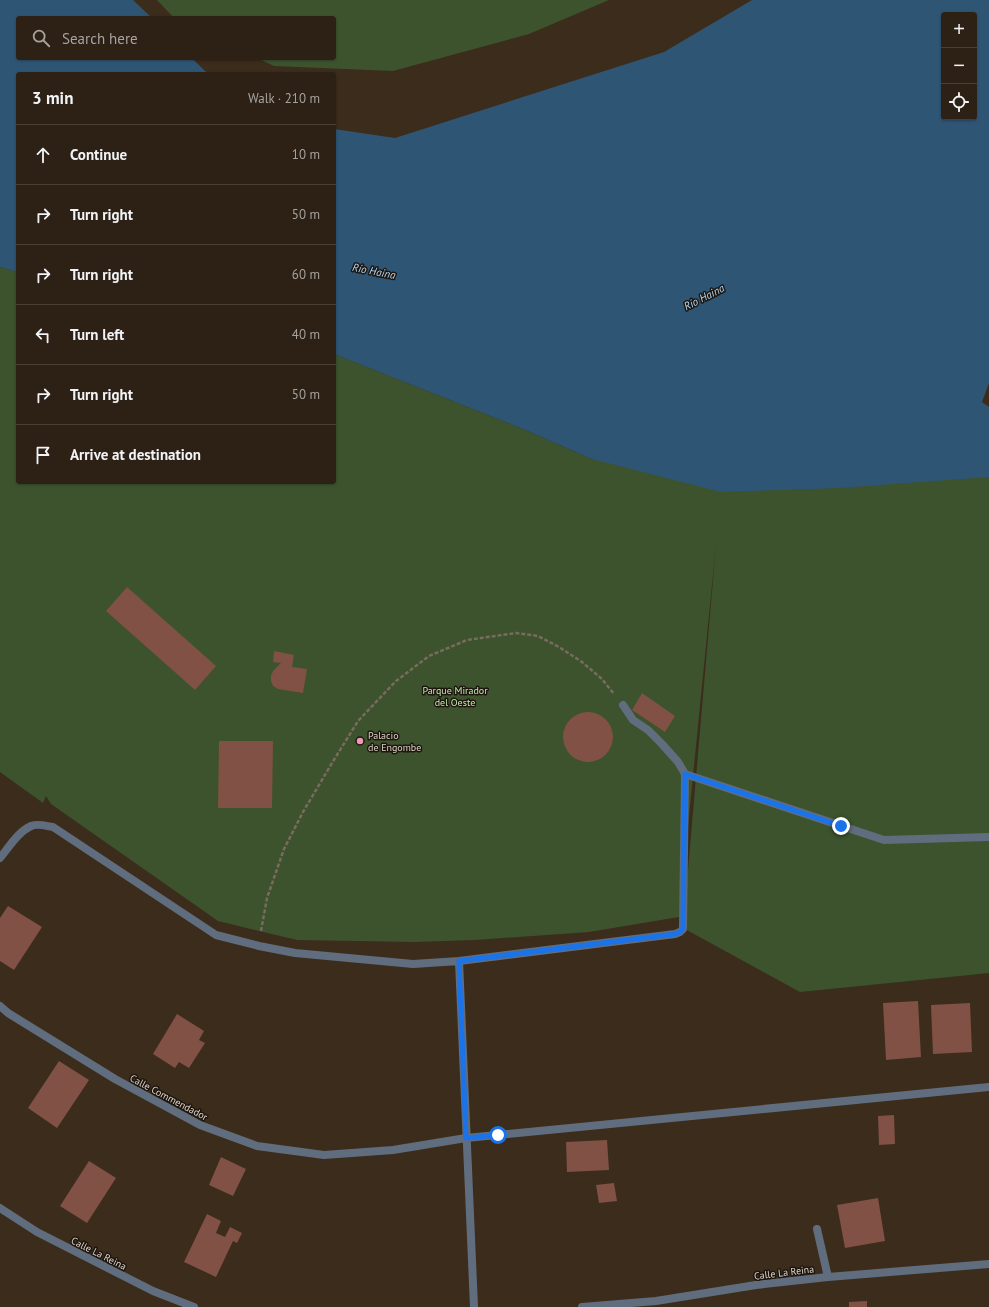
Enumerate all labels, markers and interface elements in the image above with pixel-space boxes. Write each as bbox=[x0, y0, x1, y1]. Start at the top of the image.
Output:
map controls bbox=[941, 12, 977, 120]
button: + bbox=[941, 12, 977, 48]
search box bbox=[16, 16, 336, 60]
icon: search bbox=[30, 27, 52, 49]
text: Search here bbox=[62, 29, 138, 48]
button: − bbox=[941, 48, 977, 84]
button: locate bbox=[941, 84, 977, 120]
text: 3 min bbox=[32, 87, 73, 109]
text: Walk · 210 m bbox=[248, 90, 320, 107]
icon: ahead bbox=[32, 144, 54, 166]
text: Continue bbox=[70, 145, 127, 164]
text: 10 m bbox=[292, 146, 320, 163]
icon: right bbox=[32, 204, 54, 226]
text: Turn right bbox=[70, 205, 133, 224]
text: 50 m bbox=[292, 206, 320, 223]
water label: Río Haina bbox=[351, 260, 397, 282]
icon: right bbox=[32, 264, 54, 286]
text: Turn right bbox=[70, 265, 133, 284]
text: 60 m bbox=[292, 266, 320, 283]
water label: Río Haina bbox=[681, 281, 727, 313]
icon: left bbox=[32, 324, 54, 346]
text: Turn left bbox=[70, 325, 124, 344]
text: 40 m bbox=[292, 326, 320, 343]
icon: right bbox=[32, 384, 54, 406]
text: Turn right bbox=[70, 385, 133, 404]
text: 50 m bbox=[292, 386, 320, 403]
icon: arrive bbox=[32, 444, 54, 466]
text: Arrive at destination bbox=[70, 445, 201, 464]
park label: Parque Mirador del Oeste bbox=[422, 684, 488, 709]
place label: Palacio de Engombe bbox=[368, 729, 421, 754]
marker: Palacio de Engombe bbox=[355, 736, 365, 746]
route end bbox=[832, 817, 850, 835]
street label: Calle Commendador bbox=[128, 1071, 210, 1124]
route start bbox=[489, 1126, 507, 1144]
street label: Calle La Reina bbox=[69, 1234, 129, 1273]
street label: Calle La Reina bbox=[753, 1262, 815, 1283]

